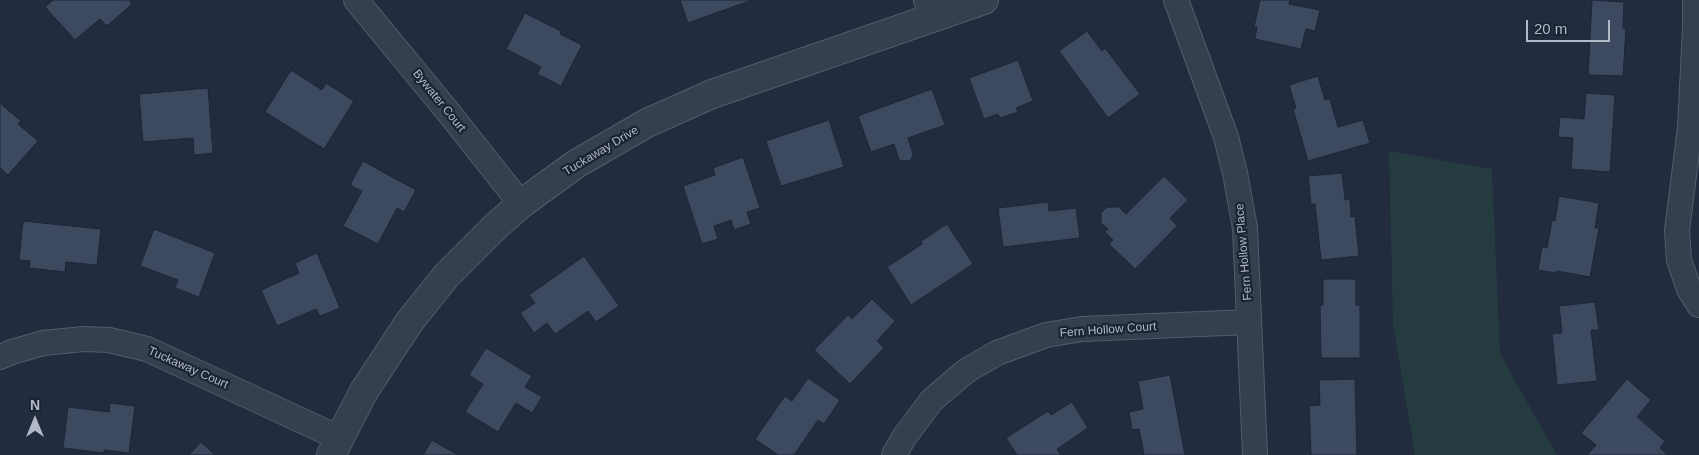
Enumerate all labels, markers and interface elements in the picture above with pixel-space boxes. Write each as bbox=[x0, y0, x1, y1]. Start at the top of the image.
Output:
scale bar bbox=[1529, 10, 1613, 42]
text: 20 m bbox=[1534, 20, 1567, 37]
street label: Bywater Court bbox=[409, 67, 469, 135]
street label: Tuckaway Drive bbox=[561, 123, 641, 179]
street label: Fern Hollow Place bbox=[1233, 203, 1255, 301]
street label: Fern Hollow Court bbox=[1059, 319, 1157, 341]
street label: Tuckaway Court bbox=[146, 344, 230, 392]
north arrow bbox=[10, 395, 60, 445]
text: N bbox=[30, 397, 40, 413]

